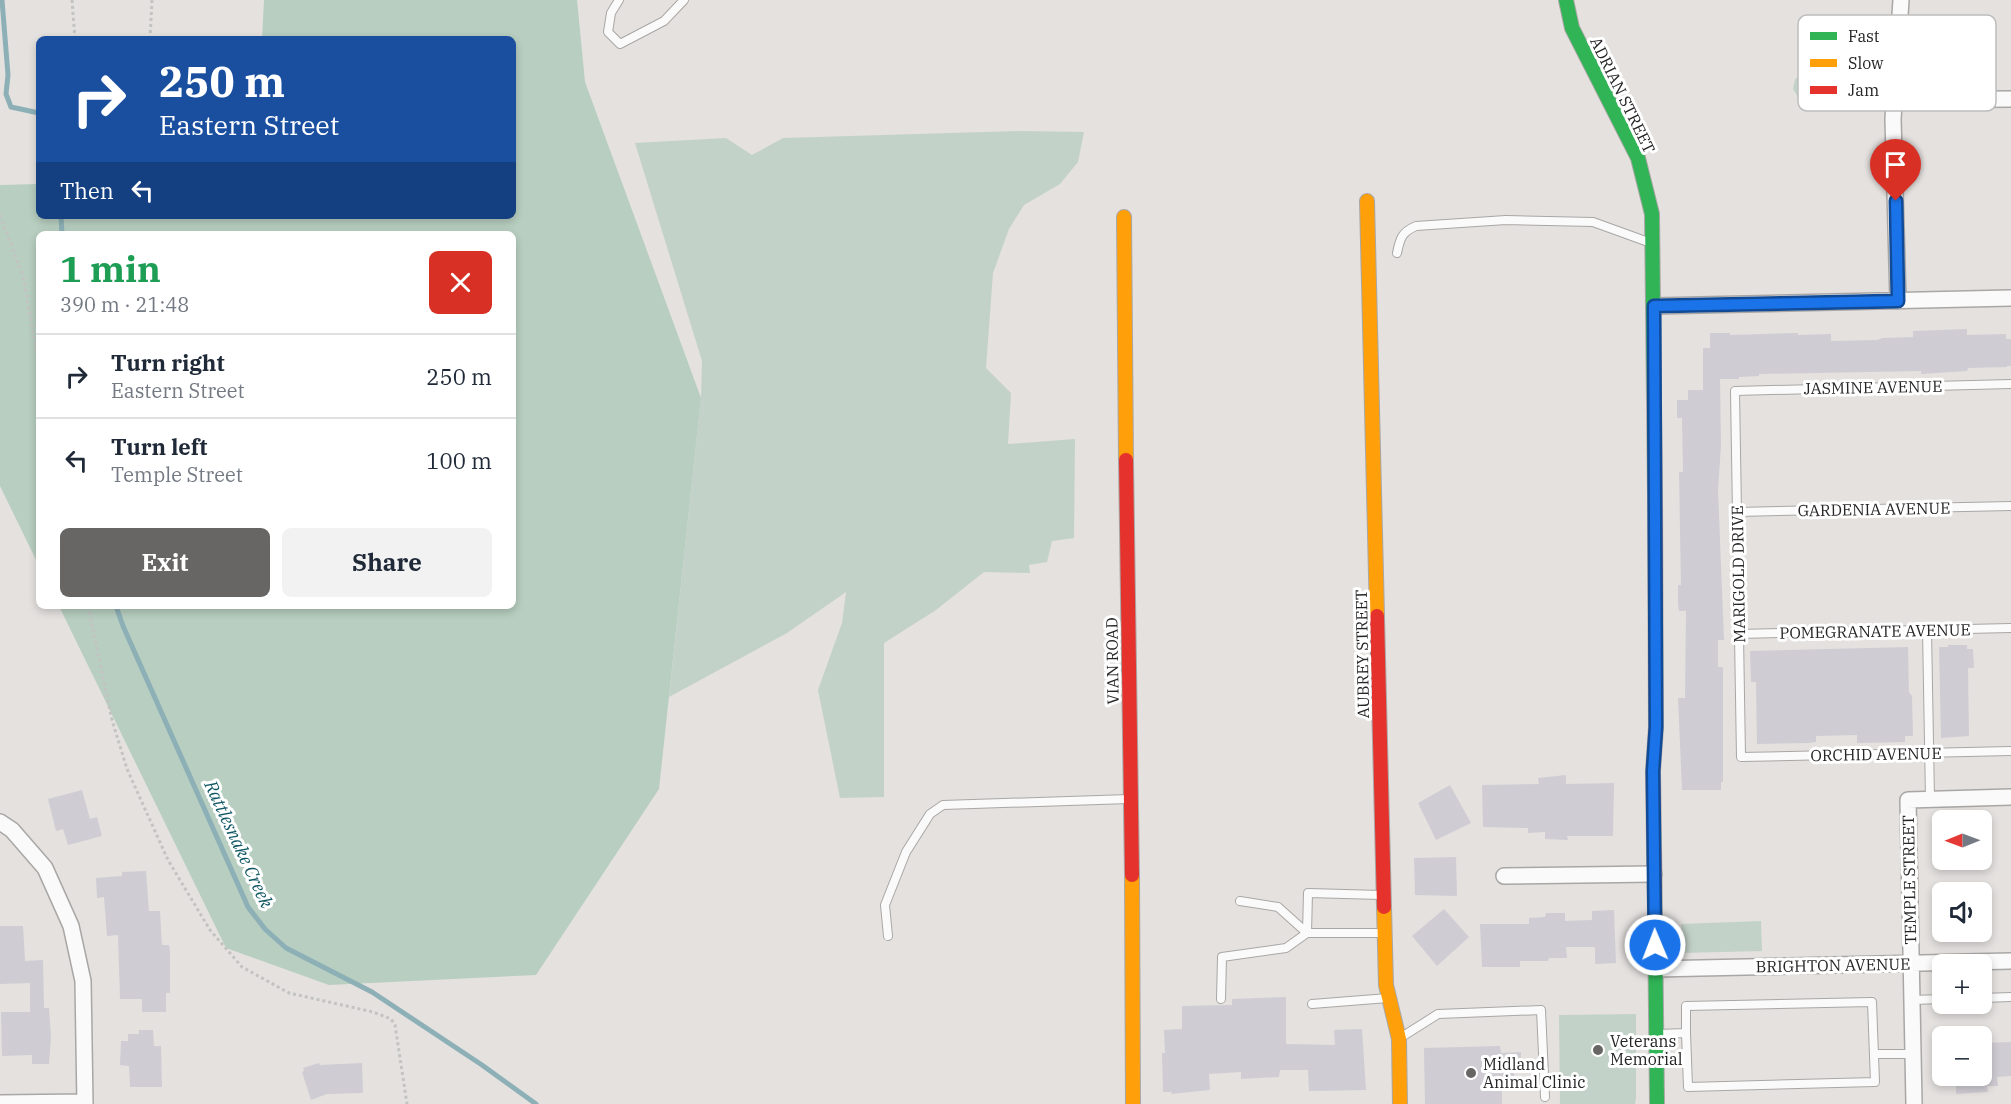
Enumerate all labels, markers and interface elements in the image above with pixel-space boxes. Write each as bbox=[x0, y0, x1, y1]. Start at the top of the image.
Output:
legend bbox=[1798, 15, 1996, 111]
text: Fast bbox=[1848, 26, 1880, 46]
street label: ADRIAN STREET bbox=[1586, 34, 1660, 156]
text: Slow bbox=[1848, 53, 1884, 73]
text: 250 m bbox=[159, 54, 285, 109]
icon: right bbox=[60, 60, 138, 138]
text: Jam bbox=[1848, 80, 1879, 100]
text: Eastern Street bbox=[159, 107, 339, 142]
pin bbox=[1870, 139, 1921, 201]
icon: arrive bbox=[1879, 148, 1912, 181]
icon: left bbox=[126, 174, 159, 207]
text: Then bbox=[60, 176, 114, 205]
text: 1 min bbox=[60, 245, 161, 292]
button: close bbox=[429, 251, 492, 314]
text: 390 m · 21:48 bbox=[60, 291, 189, 318]
text: Turn right bbox=[111, 348, 225, 377]
icon: right bbox=[60, 360, 93, 393]
text: 250 m bbox=[426, 362, 492, 391]
street label: JASMINE AVENUE bbox=[1803, 376, 1943, 398]
text: Eastern Street bbox=[111, 377, 245, 404]
text: Turn left bbox=[111, 432, 207, 461]
icon: left bbox=[60, 444, 93, 477]
text: 100 m bbox=[426, 446, 492, 475]
text: Temple Street bbox=[111, 461, 243, 488]
street label: GARDENIA AVENUE bbox=[1797, 498, 1951, 520]
street label: MARIGOLD DRIVE bbox=[1727, 505, 1749, 643]
button: Exit bbox=[60, 528, 270, 597]
button: Share bbox=[282, 528, 492, 597]
street label: AUBREY STREET bbox=[1351, 589, 1373, 719]
street label: VIAN ROAD bbox=[1101, 617, 1123, 705]
street label: POMEGRANATE AVENUE bbox=[1779, 619, 1971, 643]
street label: ORCHID AVENUE bbox=[1810, 743, 1942, 765]
water label: Rattlesnake Creek bbox=[199, 776, 279, 912]
north arrow bbox=[1932, 810, 1992, 870]
map controls bbox=[1932, 810, 1992, 1086]
street label: TEMPLE STREET bbox=[1898, 815, 1920, 945]
button: sound bbox=[1932, 882, 1992, 942]
position arrow bbox=[1623, 913, 1687, 977]
street label: BRIGHTON AVENUE bbox=[1756, 954, 1910, 976]
button: + bbox=[1932, 954, 1992, 1014]
button: − bbox=[1932, 1026, 1992, 1086]
place label: Veterans Memorial bbox=[1610, 1031, 1683, 1069]
marker: Veterans Memorial bbox=[1591, 1043, 1605, 1057]
place label: Midland Animal Clinic bbox=[1483, 1054, 1585, 1092]
marker: Midland Animal Clinic bbox=[1464, 1066, 1478, 1080]

